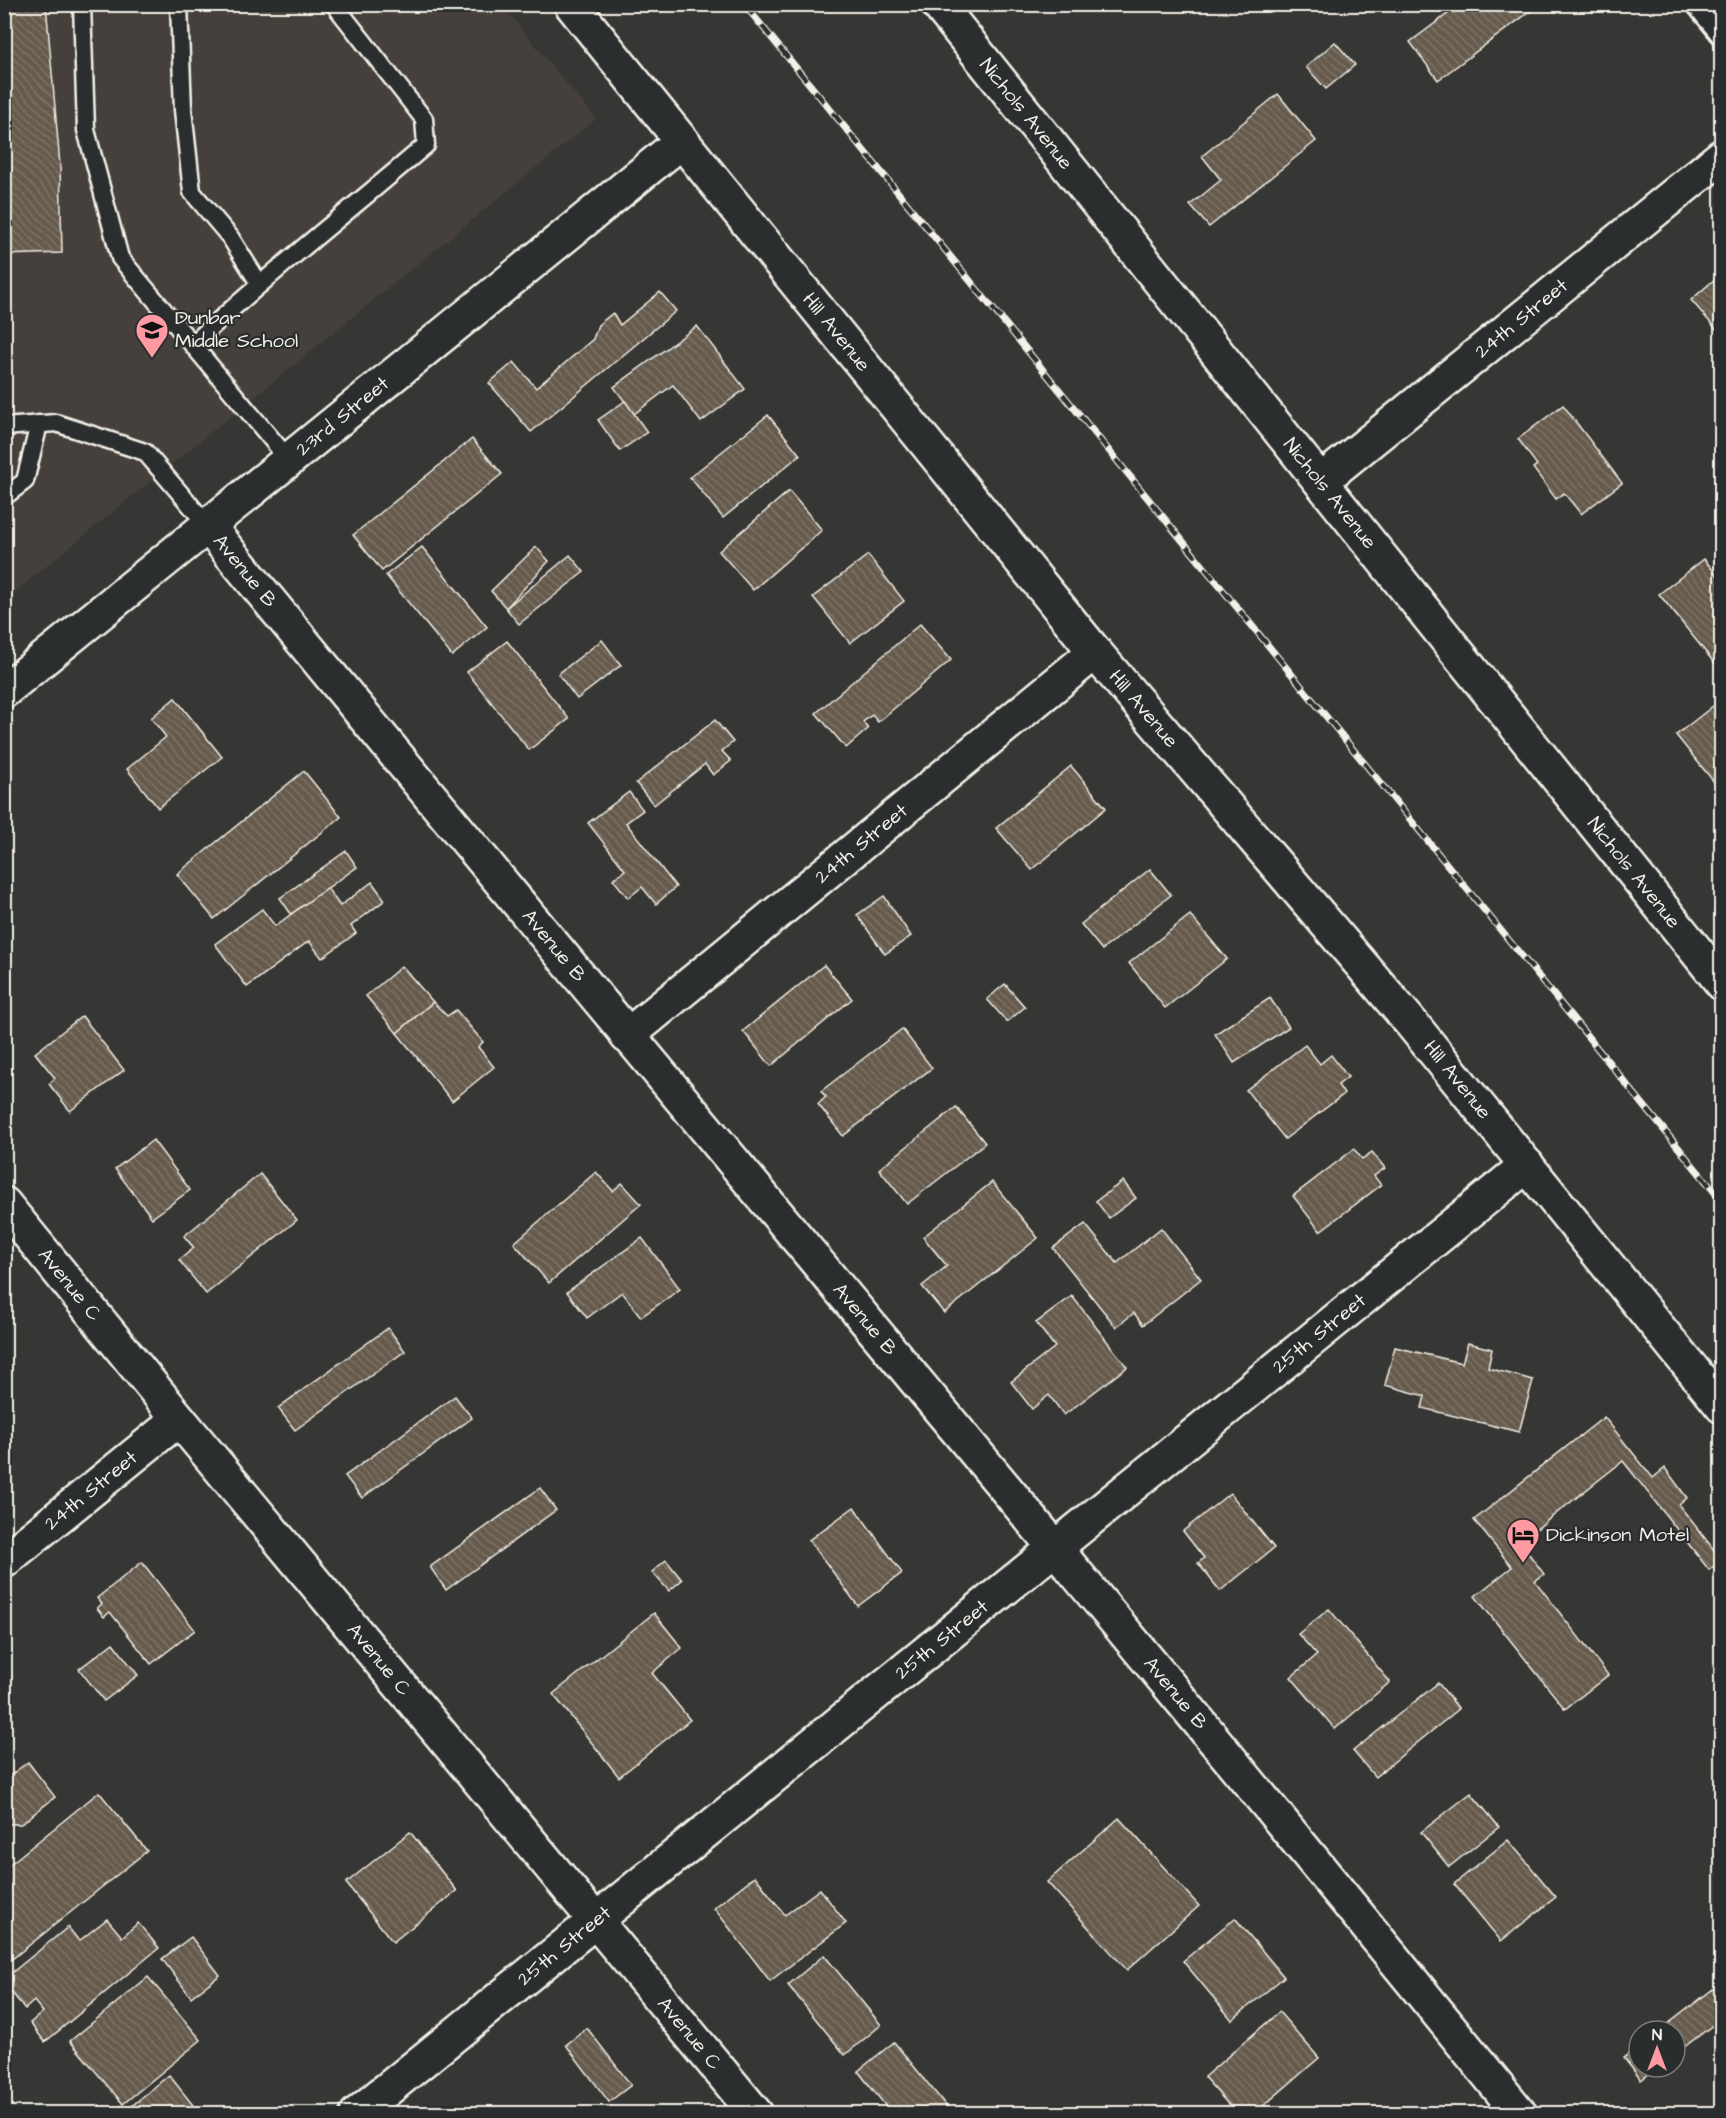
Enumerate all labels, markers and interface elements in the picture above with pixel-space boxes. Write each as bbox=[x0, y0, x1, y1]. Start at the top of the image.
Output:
street label: Nichols Avenue bbox=[973, 52, 1080, 176]
street label: 24th Street bbox=[1469, 272, 1574, 365]
street label: Hill Avenue bbox=[796, 287, 877, 378]
place label: Dunbar Middle School bbox=[175, 304, 298, 355]
school or university icon: Dunbar Middle School bbox=[134, 312, 170, 359]
street label: 23rd Street bbox=[290, 370, 395, 463]
street label: Nichols Avenue bbox=[1277, 432, 1383, 555]
street label: Avenue B bbox=[206, 528, 283, 614]
street label: Hill Avenue bbox=[1102, 664, 1185, 754]
street label: 24th Street bbox=[809, 797, 914, 890]
street label: Nichols Avenue bbox=[1580, 811, 1687, 935]
street label: Avenue B bbox=[515, 903, 593, 988]
street label: Hill Avenue bbox=[1417, 1034, 1498, 1125]
street label: Avenue C bbox=[31, 1242, 108, 1327]
street label: Avenue B bbox=[826, 1277, 904, 1362]
street label: 25th Street bbox=[1266, 1287, 1372, 1380]
street label: 24th Street bbox=[38, 1444, 144, 1537]
hotel icon: Dickinson Motel bbox=[1505, 1517, 1541, 1564]
place label: Dickinson Motel bbox=[1546, 1521, 1689, 1549]
street label: 25th Street bbox=[889, 1593, 995, 1686]
street label: Avenue C bbox=[340, 1617, 417, 1702]
street label: Avenue B bbox=[1137, 1651, 1214, 1736]
street label: 25th Street bbox=[512, 1899, 617, 1992]
street label: Avenue C bbox=[651, 1991, 728, 2076]
north arrow bbox=[1627, 2019, 1687, 2079]
text: N bbox=[1652, 2024, 1662, 2046]

